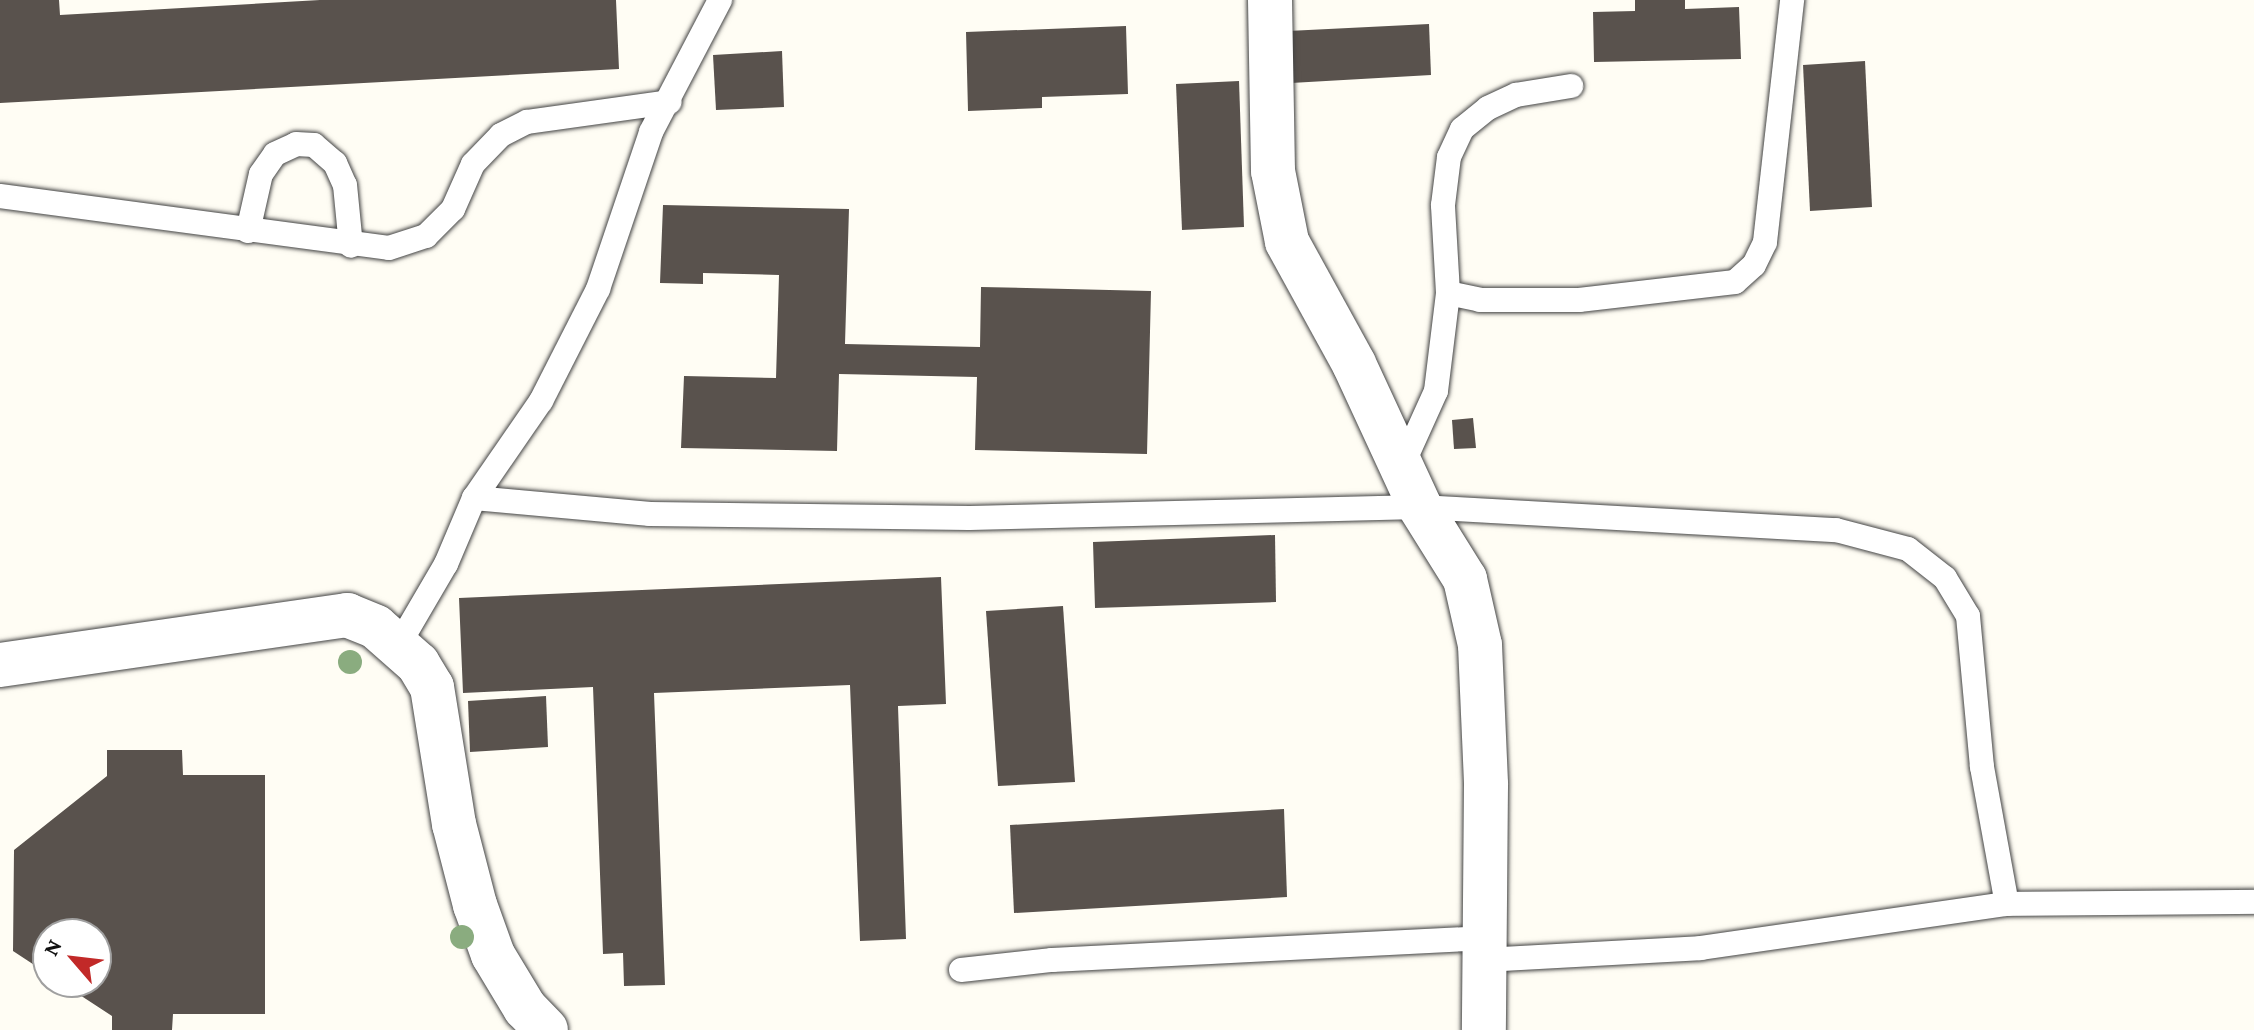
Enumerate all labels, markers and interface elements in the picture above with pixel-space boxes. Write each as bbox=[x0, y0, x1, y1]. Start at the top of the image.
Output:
north arrow bbox=[32, 918, 112, 998]
text: N bbox=[38, 935, 67, 960]

